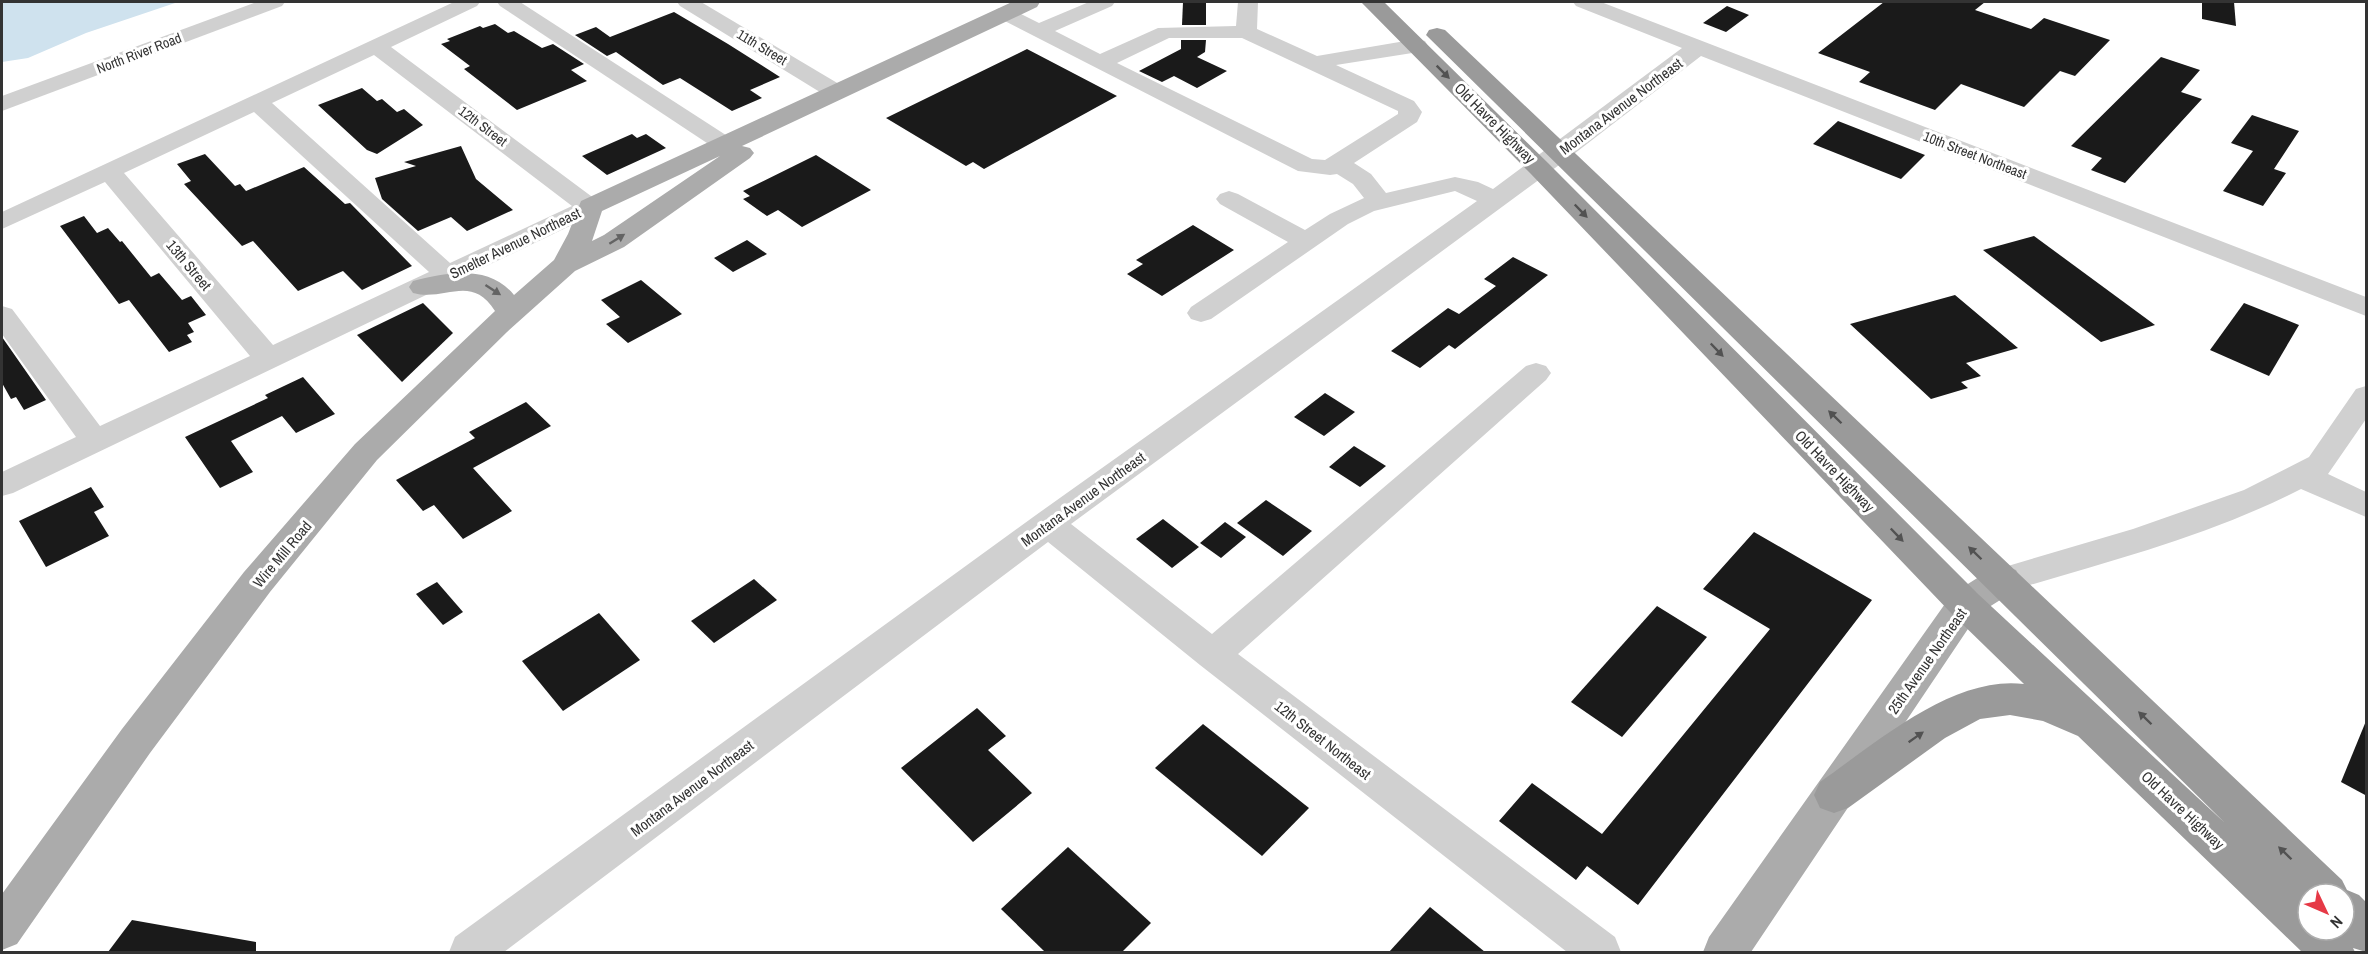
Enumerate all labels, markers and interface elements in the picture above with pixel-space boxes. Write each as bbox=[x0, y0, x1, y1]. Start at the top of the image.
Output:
street label: 11th Street bbox=[734, 25, 790, 69]
street label: North River Road bbox=[94, 29, 184, 77]
street label: Montana Avenue Northeast bbox=[1555, 52, 1687, 159]
one-way arrow bbox=[1436, 65, 1450, 79]
street label: Old Havre Highway bbox=[1450, 78, 1541, 169]
street label: 12th Street bbox=[455, 102, 511, 150]
street label: 10th Street Northeast bbox=[1921, 127, 2029, 183]
street label: Smelter Avenue Northeast bbox=[446, 202, 585, 284]
one-way arrow bbox=[1574, 203, 1588, 218]
one-way arrow bbox=[609, 233, 625, 244]
street label: 13th Street bbox=[162, 235, 217, 295]
one-way arrow bbox=[484, 284, 500, 296]
one-way arrow bbox=[1710, 343, 1724, 358]
one-way arrow bbox=[1828, 411, 1842, 425]
street label: Old Havre Highway bbox=[1790, 425, 1880, 517]
street label: Montana Avenue Northeast bbox=[1017, 446, 1150, 551]
street label: Wire Mill Road bbox=[248, 516, 316, 592]
one-way arrow bbox=[1890, 527, 1904, 541]
one-way arrow bbox=[1968, 546, 1982, 560]
street label: 25th Avenue Northeast bbox=[1883, 603, 1972, 718]
street label: 12th Street Northeast bbox=[1270, 696, 1376, 785]
one-way arrow bbox=[2139, 711, 2153, 725]
one-way arrow bbox=[1907, 731, 1923, 743]
street label: Montana Avenue Northeast bbox=[626, 734, 758, 841]
street label: Old Havre Highway bbox=[2137, 766, 2230, 855]
one-way arrow bbox=[2279, 847, 2293, 861]
north arrow bbox=[2296, 882, 2356, 942]
text: N bbox=[2326, 911, 2348, 933]

